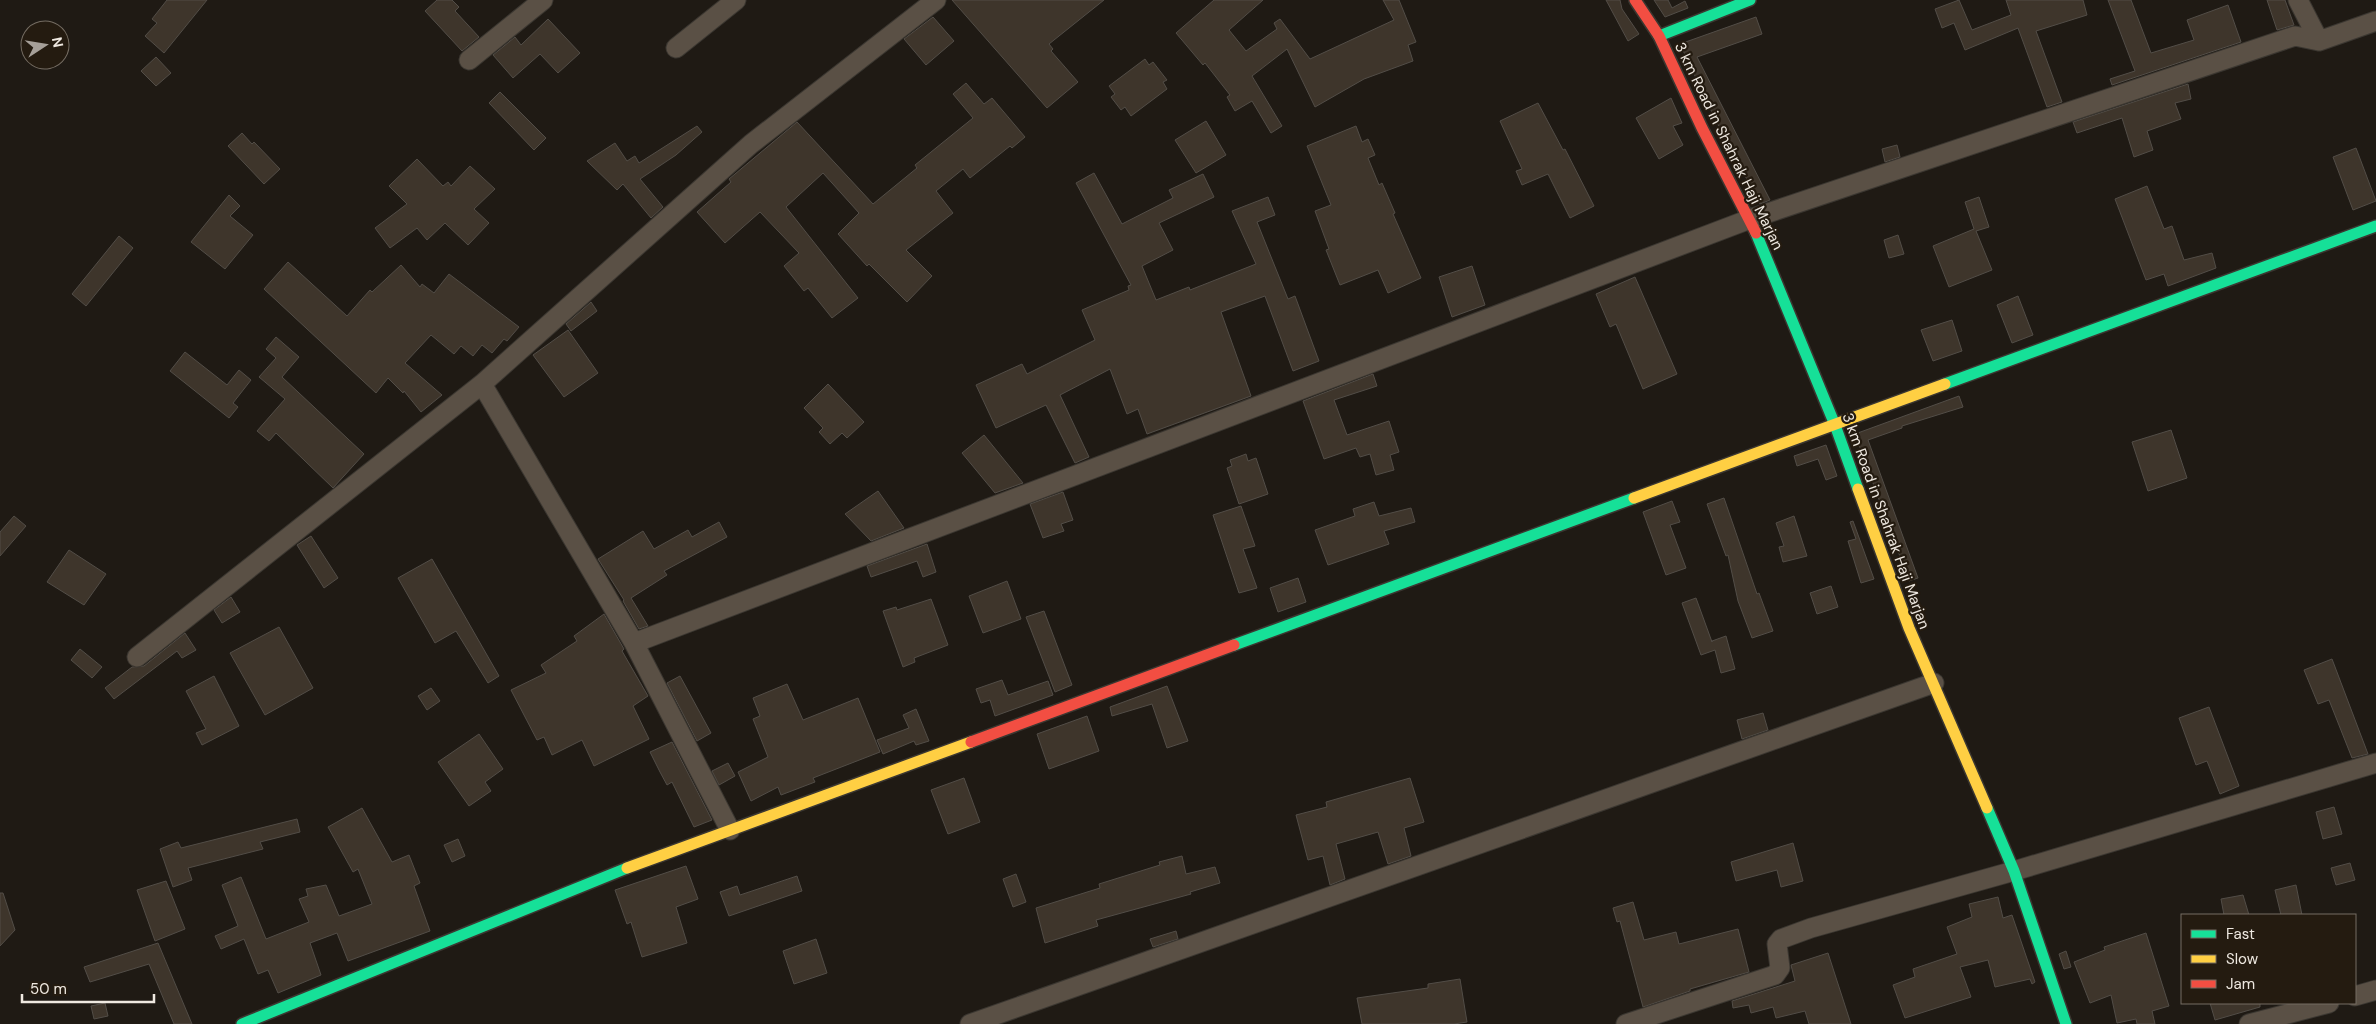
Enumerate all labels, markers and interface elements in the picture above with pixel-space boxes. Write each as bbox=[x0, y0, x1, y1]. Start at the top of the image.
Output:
north arrow bbox=[20, 20, 70, 70]
text: N bbox=[48, 35, 68, 49]
street label: 3 km Road in Shahrak Haji Marjan bbox=[1670, 39, 1788, 253]
street label: 3 km Road in Shahrak Haji Marjan bbox=[1838, 410, 1934, 632]
legend bbox=[2181, 914, 2356, 1004]
text: Fast bbox=[2226, 924, 2255, 944]
text: Slow bbox=[2226, 949, 2259, 969]
scale bar bbox=[22, 972, 155, 1004]
text: Jam bbox=[2226, 974, 2255, 994]
text: 50 m bbox=[30, 979, 67, 999]

